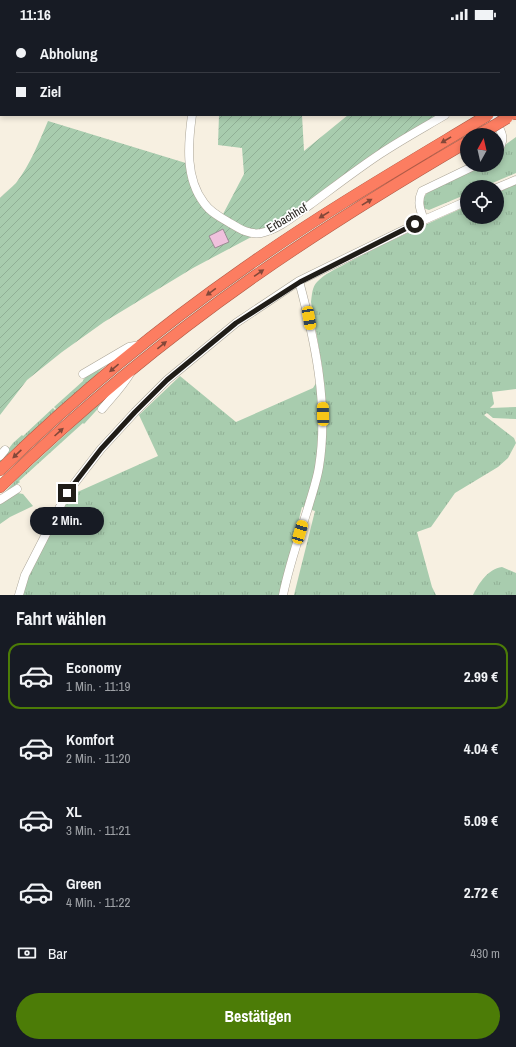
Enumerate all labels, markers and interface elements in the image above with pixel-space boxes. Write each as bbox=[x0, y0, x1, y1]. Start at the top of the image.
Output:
text: 11:16 bbox=[20, 4, 51, 25]
text: Abholung bbox=[40, 43, 97, 64]
text: Ziel bbox=[40, 81, 61, 102]
north arrow bbox=[460, 128, 504, 172]
map controls bbox=[460, 128, 504, 224]
one-way arrow bbox=[440, 136, 452, 143]
button: locate bbox=[460, 180, 504, 224]
one-way arrow bbox=[362, 198, 372, 206]
street label: Erbachhof bbox=[264, 199, 311, 236]
one-way arrow bbox=[319, 211, 329, 219]
route start bbox=[406, 215, 424, 233]
one-way arrow bbox=[253, 269, 264, 277]
one-way arrow bbox=[206, 288, 216, 296]
car bbox=[301, 305, 317, 331]
one-way arrow bbox=[157, 341, 168, 350]
one-way arrow bbox=[109, 364, 120, 373]
car bbox=[317, 402, 329, 426]
one-way arrow bbox=[54, 427, 64, 437]
one-way arrow bbox=[12, 450, 22, 459]
route end bbox=[58, 484, 76, 502]
callout: 2 Min. bbox=[30, 507, 104, 535]
text: 2 Min. bbox=[52, 512, 82, 529]
car bbox=[291, 519, 309, 545]
text: Fahrt wählen bbox=[16, 606, 106, 631]
text: Economy bbox=[66, 657, 121, 678]
icon: car bbox=[18, 658, 54, 694]
text: 2.99 € bbox=[464, 666, 498, 687]
text: 1 Min. · 11:19 bbox=[66, 678, 130, 695]
text: Komfort bbox=[66, 729, 114, 750]
icon: car bbox=[18, 730, 54, 766]
text: 4.04 € bbox=[464, 738, 498, 759]
text: 2 Min. · 11:20 bbox=[66, 750, 130, 767]
text: XL bbox=[66, 801, 82, 822]
icon: car bbox=[18, 802, 54, 838]
text: 5.09 € bbox=[464, 810, 498, 831]
text: 3 Min. · 11:21 bbox=[66, 822, 130, 839]
text: Green bbox=[66, 873, 102, 894]
icon: car bbox=[18, 874, 54, 910]
text: 2.72 € bbox=[464, 882, 498, 903]
text: 4 Min. · 11:22 bbox=[66, 894, 130, 911]
icon: cash bbox=[16, 942, 38, 964]
text: Bar bbox=[48, 943, 67, 964]
text: 430 m bbox=[470, 945, 500, 962]
button: Bestätigen bbox=[16, 993, 500, 1039]

